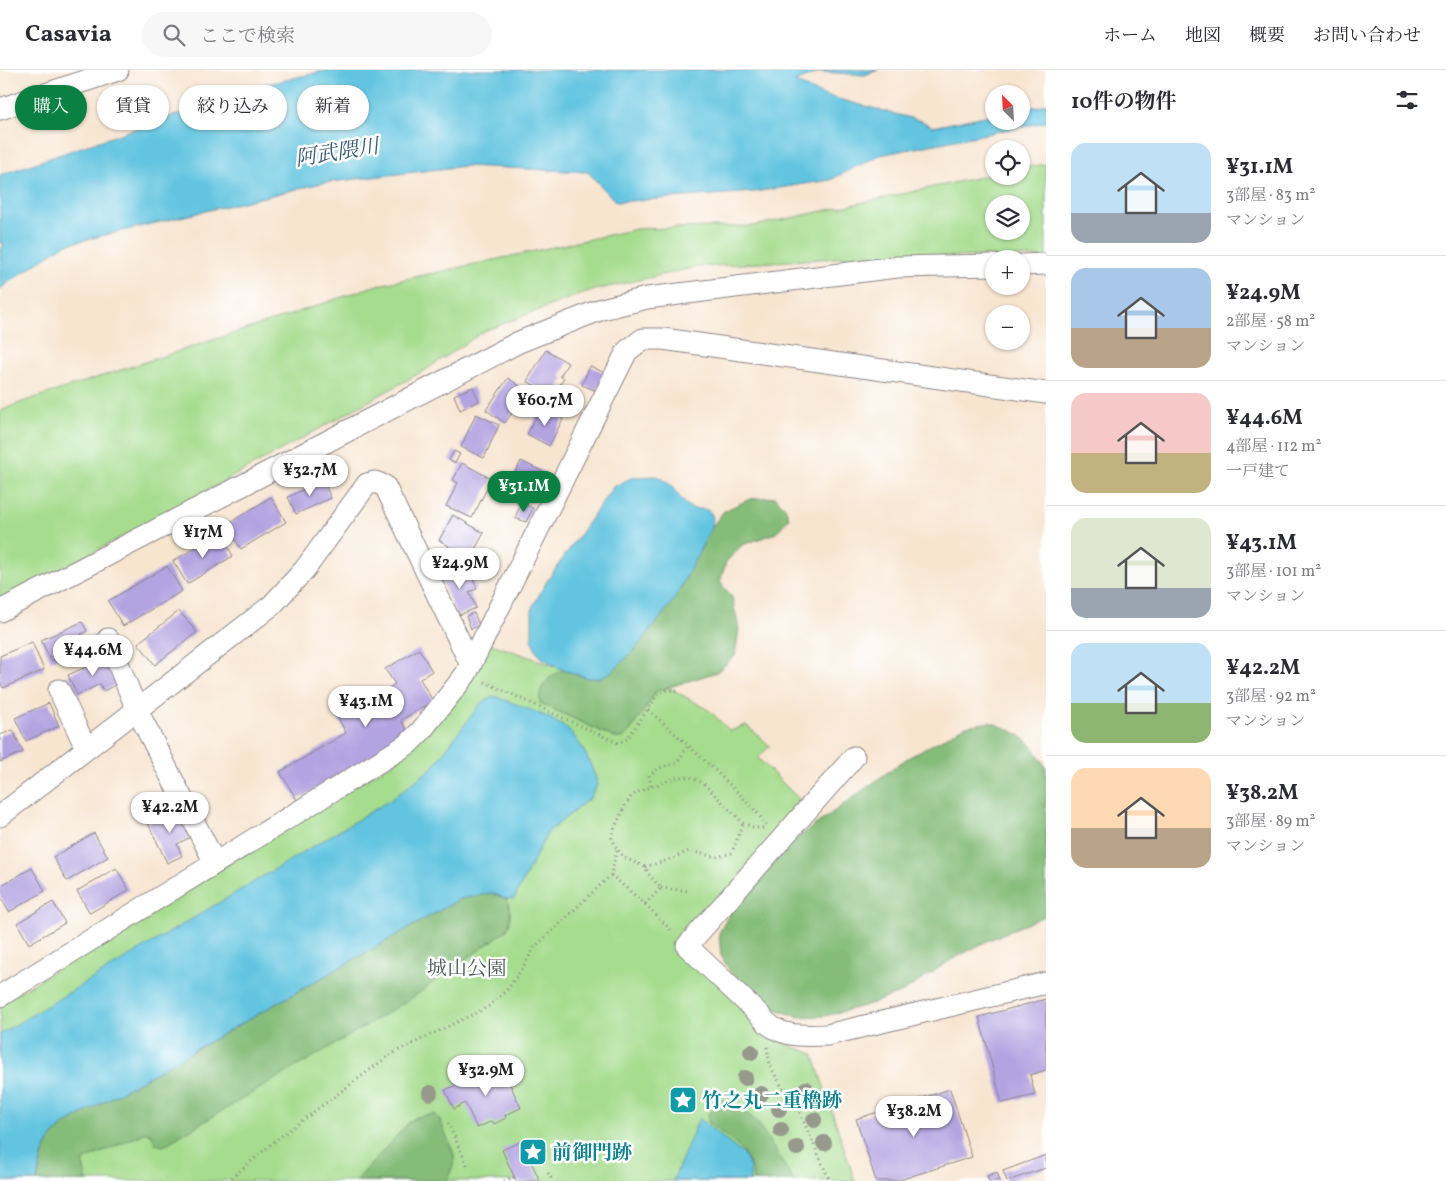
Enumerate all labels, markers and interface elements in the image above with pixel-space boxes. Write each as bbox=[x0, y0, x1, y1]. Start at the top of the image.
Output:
search box bbox=[142, 12, 492, 57]
text: Casavia bbox=[25, 18, 112, 52]
icon: search bbox=[160, 21, 188, 49]
text: ここで検索 bbox=[200, 24, 295, 50]
text: ホーム bbox=[1103, 24, 1157, 49]
text: 地図 bbox=[1185, 24, 1221, 49]
text: 概要 bbox=[1249, 24, 1285, 49]
text: お問い合わせ bbox=[1313, 24, 1421, 49]
chip: 購入 bbox=[15, 85, 87, 130]
chip: 賃貸 bbox=[97, 85, 169, 130]
chip: 絞り込み bbox=[179, 85, 287, 130]
chip: 新着 bbox=[297, 85, 369, 130]
north arrow bbox=[985, 85, 1030, 130]
map controls bbox=[985, 85, 1030, 350]
icon: filters bbox=[1393, 86, 1421, 114]
text: 10件の物件 bbox=[1071, 88, 1176, 117]
water label: 阿武隈川 bbox=[293, 132, 383, 174]
button: locate bbox=[985, 140, 1030, 185]
text: ¥31.1M bbox=[1226, 153, 1293, 182]
icon: home bbox=[1111, 163, 1171, 223]
text: 3部屋 · 83 m² bbox=[1226, 185, 1315, 207]
button: layers bbox=[985, 195, 1030, 240]
text: マンション bbox=[1226, 210, 1305, 232]
button: + bbox=[985, 250, 1030, 295]
text: ¥24.9M bbox=[1226, 279, 1300, 308]
icon: home bbox=[1111, 288, 1171, 348]
button: − bbox=[985, 305, 1030, 350]
text: 2部屋 · 58 m² bbox=[1226, 311, 1315, 333]
text: マンション bbox=[1226, 336, 1305, 358]
pin: ¥60.7M bbox=[504, 384, 586, 427]
text: ¥60.7M bbox=[517, 390, 573, 412]
text: ¥44.6M bbox=[1226, 404, 1303, 433]
icon: home bbox=[1111, 413, 1171, 473]
text: 4部屋 · 112 m² bbox=[1226, 436, 1321, 458]
pin: ¥32.7M bbox=[269, 454, 351, 497]
text: ¥32.7M bbox=[283, 460, 337, 482]
text: 一戸建て bbox=[1226, 461, 1290, 483]
pin: ¥31.1M bbox=[483, 470, 565, 513]
text: ¥31.1M bbox=[498, 476, 550, 498]
pin: ¥17M bbox=[173, 516, 233, 559]
text: ¥17M bbox=[183, 522, 223, 544]
text: ¥43.1M bbox=[1226, 529, 1297, 558]
icon: home bbox=[1111, 538, 1171, 598]
pin: ¥24.9M bbox=[419, 548, 501, 590]
text: ¥24.9M bbox=[432, 553, 488, 575]
text: 3部屋 · 101 m² bbox=[1226, 561, 1321, 583]
text: マンション bbox=[1226, 586, 1305, 608]
pin: ¥44.6M bbox=[52, 634, 134, 677]
text: ¥44.6M bbox=[64, 640, 122, 662]
text: ¥42.2M bbox=[1226, 654, 1300, 683]
icon: home bbox=[1111, 663, 1171, 723]
pin: ¥43.1M bbox=[325, 686, 407, 728]
text: 3部屋 · 92 m² bbox=[1226, 686, 1316, 708]
text: ¥43.1M bbox=[339, 691, 393, 713]
text: マンション bbox=[1226, 711, 1305, 733]
text: ¥38.2M bbox=[1226, 779, 1298, 808]
icon: home bbox=[1111, 788, 1171, 848]
pin: ¥42.2M bbox=[129, 792, 211, 834]
text: ¥42.2M bbox=[142, 797, 198, 819]
text: 3部屋 · 89 m² bbox=[1226, 811, 1315, 833]
text: マンション bbox=[1226, 836, 1305, 858]
park label: 城山公園 bbox=[427, 956, 507, 984]
pin: ¥32.9M bbox=[445, 1054, 527, 1097]
text: ¥32.9M bbox=[458, 1060, 514, 1082]
place icon: 竹之丸二重櫓跡 bbox=[668, 1085, 698, 1115]
place label: 竹之丸二重櫓跡 bbox=[702, 1088, 842, 1116]
pin: ¥38.2M bbox=[873, 1096, 955, 1138]
text: ¥38.2M bbox=[886, 1101, 942, 1123]
place icon: 前御門跡 bbox=[518, 1137, 548, 1167]
place label: 前御門跡 bbox=[552, 1140, 632, 1168]

